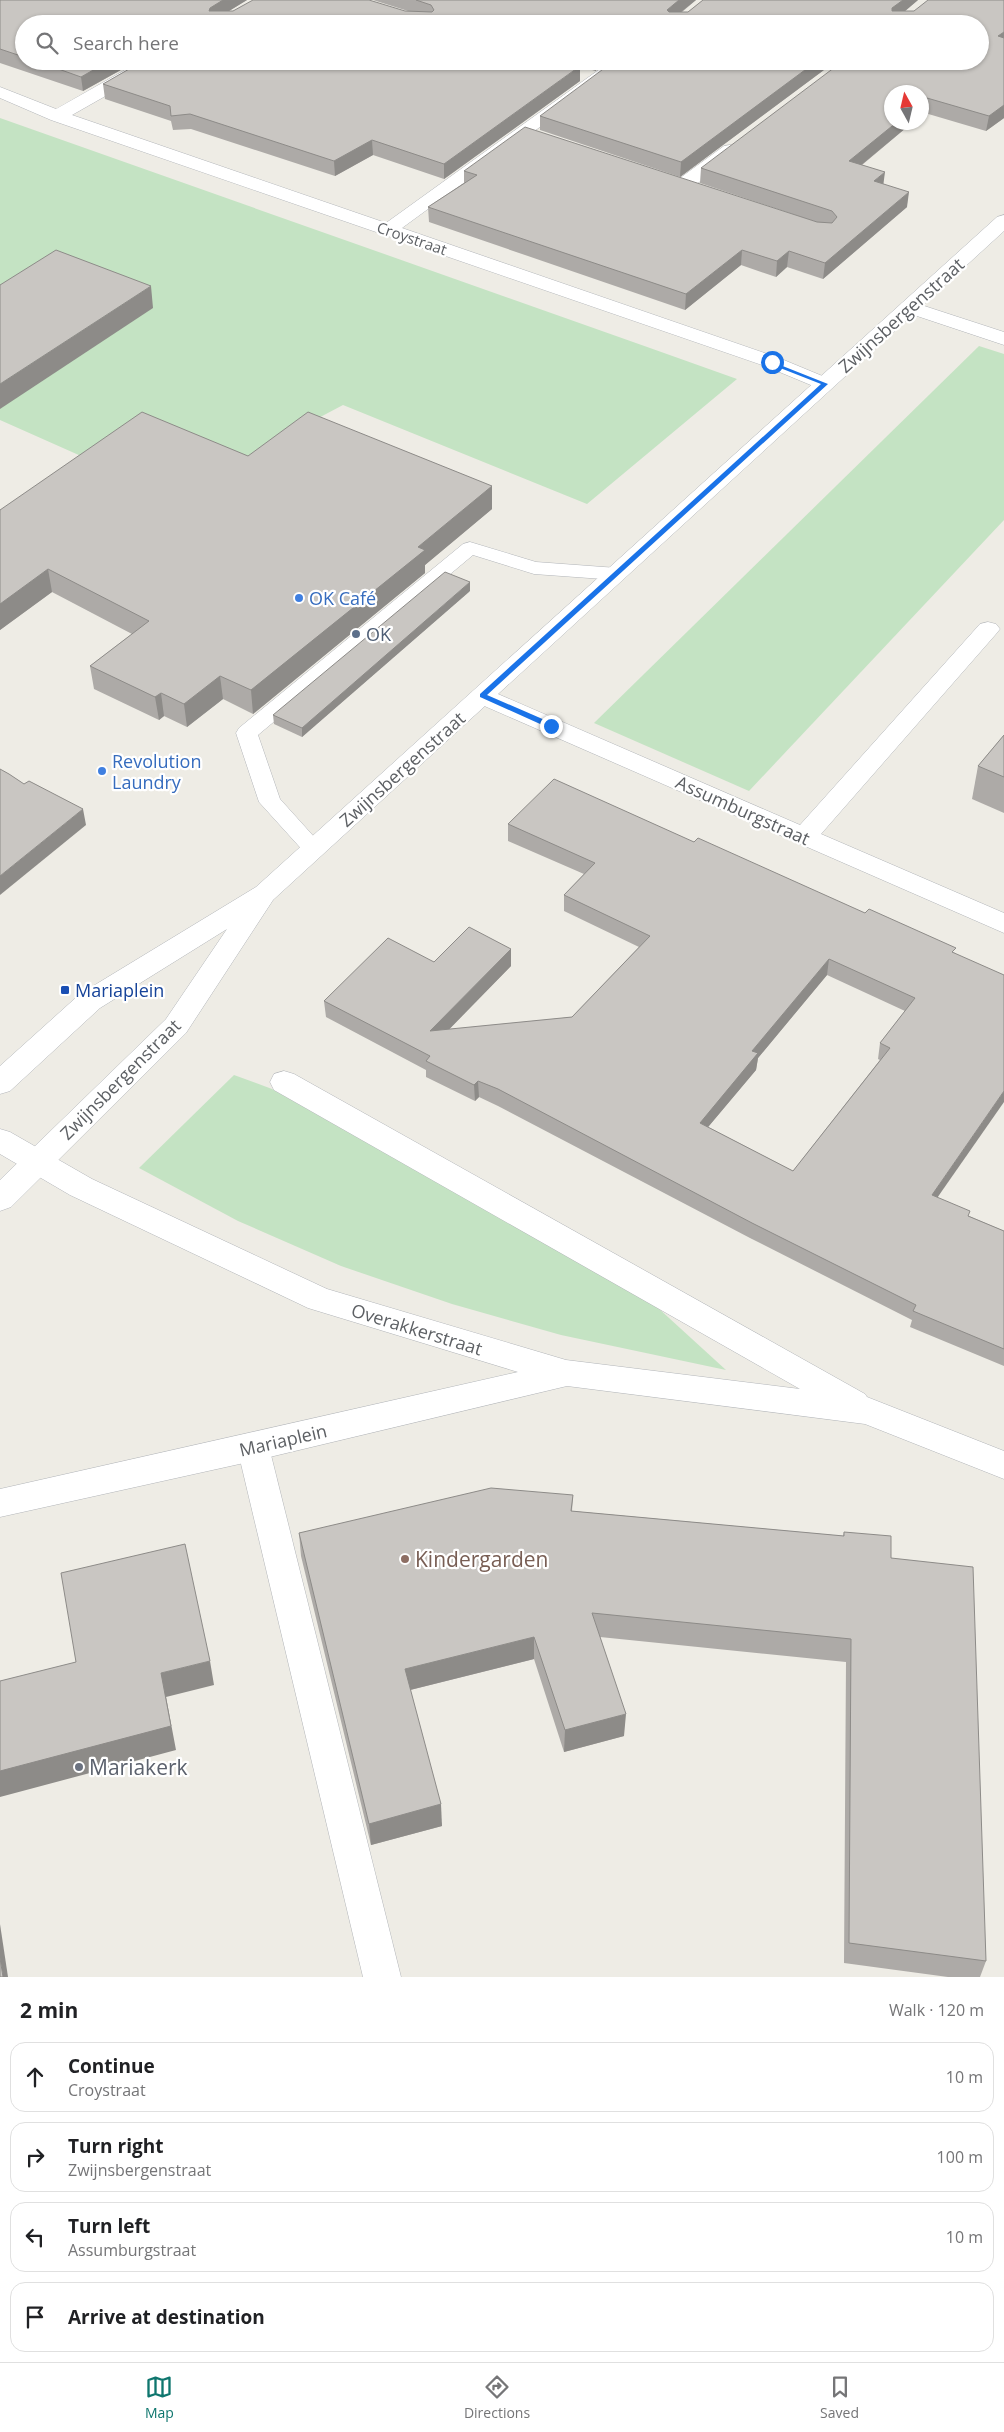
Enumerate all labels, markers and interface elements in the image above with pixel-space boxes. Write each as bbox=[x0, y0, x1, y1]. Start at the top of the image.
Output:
search box bbox=[15, 15, 989, 70]
icon: search bbox=[33, 29, 61, 57]
text: Search here bbox=[73, 30, 179, 56]
north arrow bbox=[884, 85, 929, 130]
street label: Croystraat bbox=[374, 217, 450, 259]
street label: Zwijnsbergenstraat bbox=[833, 252, 969, 378]
route start bbox=[761, 351, 784, 374]
place label: OK Café bbox=[309, 586, 376, 610]
marker: OK Café bbox=[293, 592, 305, 604]
place label: OK bbox=[366, 622, 392, 646]
marker: OK bbox=[350, 628, 362, 640]
street label: Zwijnsbergenstraat bbox=[334, 706, 470, 832]
route end bbox=[540, 715, 563, 738]
place label: Revolution Laundry bbox=[112, 749, 201, 794]
marker: Revolution Laundry bbox=[96, 765, 108, 777]
street label: Assumburgstraat bbox=[672, 770, 814, 850]
place label: Mariaplein bbox=[75, 978, 164, 1002]
marker: Mariaplein bbox=[59, 984, 71, 996]
street label: Zwijnsbergenstraat bbox=[55, 1014, 185, 1144]
street label: Overakkerstraat bbox=[349, 1298, 485, 1360]
street label: Mariaplein bbox=[237, 1418, 329, 1462]
place label: Kindergarden bbox=[415, 1545, 548, 1573]
marker: Kindergarden bbox=[399, 1553, 411, 1565]
place label: Mariakerk bbox=[89, 1753, 188, 1781]
marker: Mariakerk bbox=[73, 1761, 85, 1773]
text: 2 min bbox=[20, 1996, 78, 2024]
text: Walk · 120 m bbox=[889, 1999, 984, 2021]
text: Continue bbox=[68, 2053, 155, 2079]
icon: ahead bbox=[21, 2063, 49, 2091]
text: 10 m bbox=[946, 2066, 983, 2088]
text: Croystraat bbox=[68, 2079, 146, 2101]
text: Turn right bbox=[68, 2133, 163, 2159]
icon: right bbox=[21, 2143, 49, 2171]
text: 100 m bbox=[937, 2146, 983, 2168]
text: Zwijnsbergenstraat bbox=[68, 2159, 211, 2181]
text: Turn left bbox=[68, 2213, 150, 2239]
icon: left bbox=[21, 2223, 49, 2251]
text: 10 m bbox=[946, 2226, 983, 2248]
text: Assumburgstraat bbox=[68, 2239, 196, 2261]
icon: arrive bbox=[21, 2303, 49, 2331]
text: Arrive at destination bbox=[68, 2304, 265, 2330]
tab: Map bbox=[145, 2373, 174, 2422]
tab: Directions bbox=[464, 2373, 530, 2422]
tab: Saved bbox=[820, 2373, 859, 2422]

